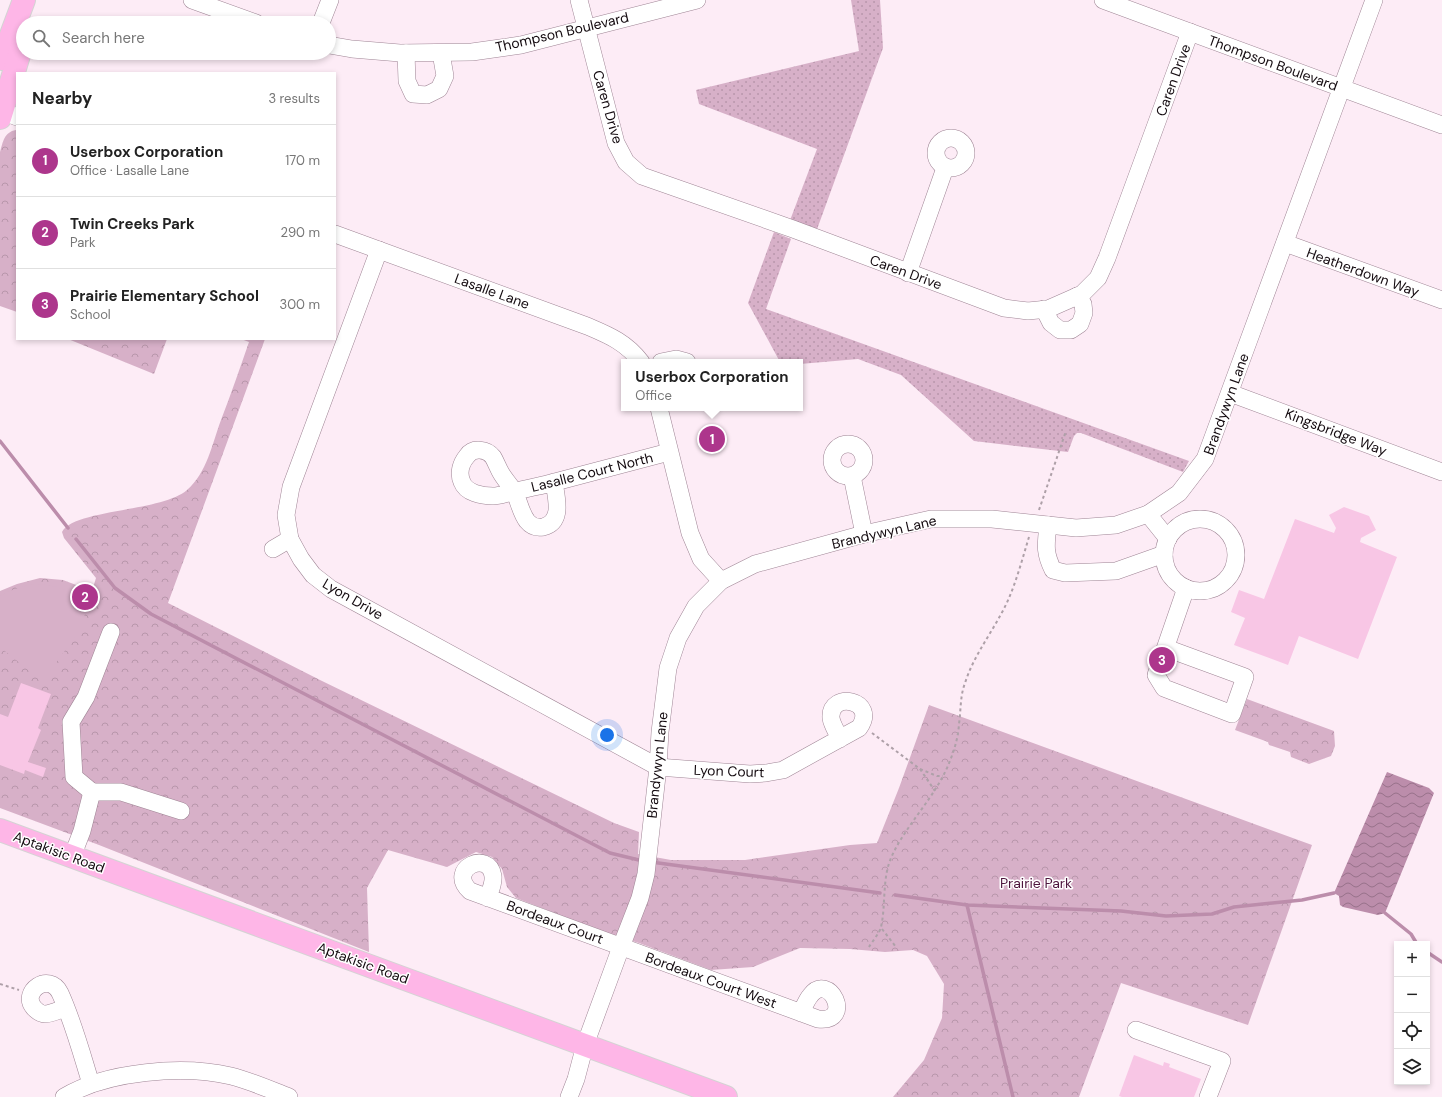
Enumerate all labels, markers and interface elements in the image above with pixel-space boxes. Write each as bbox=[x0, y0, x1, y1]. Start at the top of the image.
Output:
street label: Thompson Boulevard bbox=[494, 8, 630, 56]
search box bbox=[16, 16, 336, 60]
icon: search bbox=[30, 27, 52, 49]
text: Search here bbox=[62, 28, 145, 48]
street label: Thompson Boulevard bbox=[1206, 31, 1340, 95]
street label: Caren Drive bbox=[1152, 41, 1194, 119]
street label: Caren Drive bbox=[589, 68, 627, 146]
text: Nearby bbox=[32, 87, 92, 109]
text: 3 results bbox=[268, 90, 320, 107]
text: Userbox Corporation bbox=[70, 142, 223, 162]
text: 1 bbox=[43, 152, 47, 169]
text: 170 m bbox=[285, 152, 320, 169]
text: Office · Lasalle Lane bbox=[70, 162, 189, 179]
text: Twin Creeks Park bbox=[70, 214, 195, 234]
text: 2 bbox=[41, 224, 49, 241]
text: 290 m bbox=[281, 224, 320, 241]
text: Park bbox=[70, 234, 96, 251]
street label: Heatherdown Way bbox=[1304, 243, 1422, 301]
street label: Caren Drive bbox=[867, 251, 945, 293]
street label: Lasalle Lane bbox=[452, 269, 532, 313]
text: Prairie Elementary School bbox=[70, 286, 259, 306]
text: 3 bbox=[41, 296, 49, 313]
text: 300 m bbox=[279, 296, 320, 313]
text: School bbox=[70, 306, 111, 323]
street label: Brandywyn Lane bbox=[1199, 351, 1253, 457]
popup bbox=[621, 359, 803, 411]
text: Userbox Corporation bbox=[635, 367, 789, 387]
text: Office bbox=[635, 387, 672, 404]
street label: Kingsbridge Way bbox=[1282, 404, 1390, 460]
pin: 1 bbox=[699, 424, 725, 454]
street label: Lasalle Court North bbox=[529, 448, 655, 496]
street label: Brandywyn Lane bbox=[830, 511, 938, 553]
street label: Lyon Drive bbox=[320, 574, 386, 624]
pin: 2 bbox=[72, 582, 98, 612]
pin: 3 bbox=[1149, 645, 1175, 675]
street label: Brandywyn Lane bbox=[642, 711, 672, 819]
your location bbox=[597, 725, 617, 745]
street label: Lyon Court bbox=[693, 761, 765, 781]
street label: Aptakisic Road bbox=[11, 827, 107, 877]
park label: Prairie Park bbox=[1000, 874, 1072, 892]
street label: Bordeaux Court bbox=[504, 896, 606, 948]
street label: Aptakisic Road bbox=[315, 938, 411, 988]
map controls bbox=[1394, 941, 1430, 1085]
button: + bbox=[1394, 941, 1430, 977]
street label: Bordeaux Court West bbox=[643, 948, 779, 1012]
button: − bbox=[1394, 977, 1430, 1013]
button: locate bbox=[1394, 1013, 1430, 1049]
button: layers bbox=[1394, 1049, 1430, 1085]

